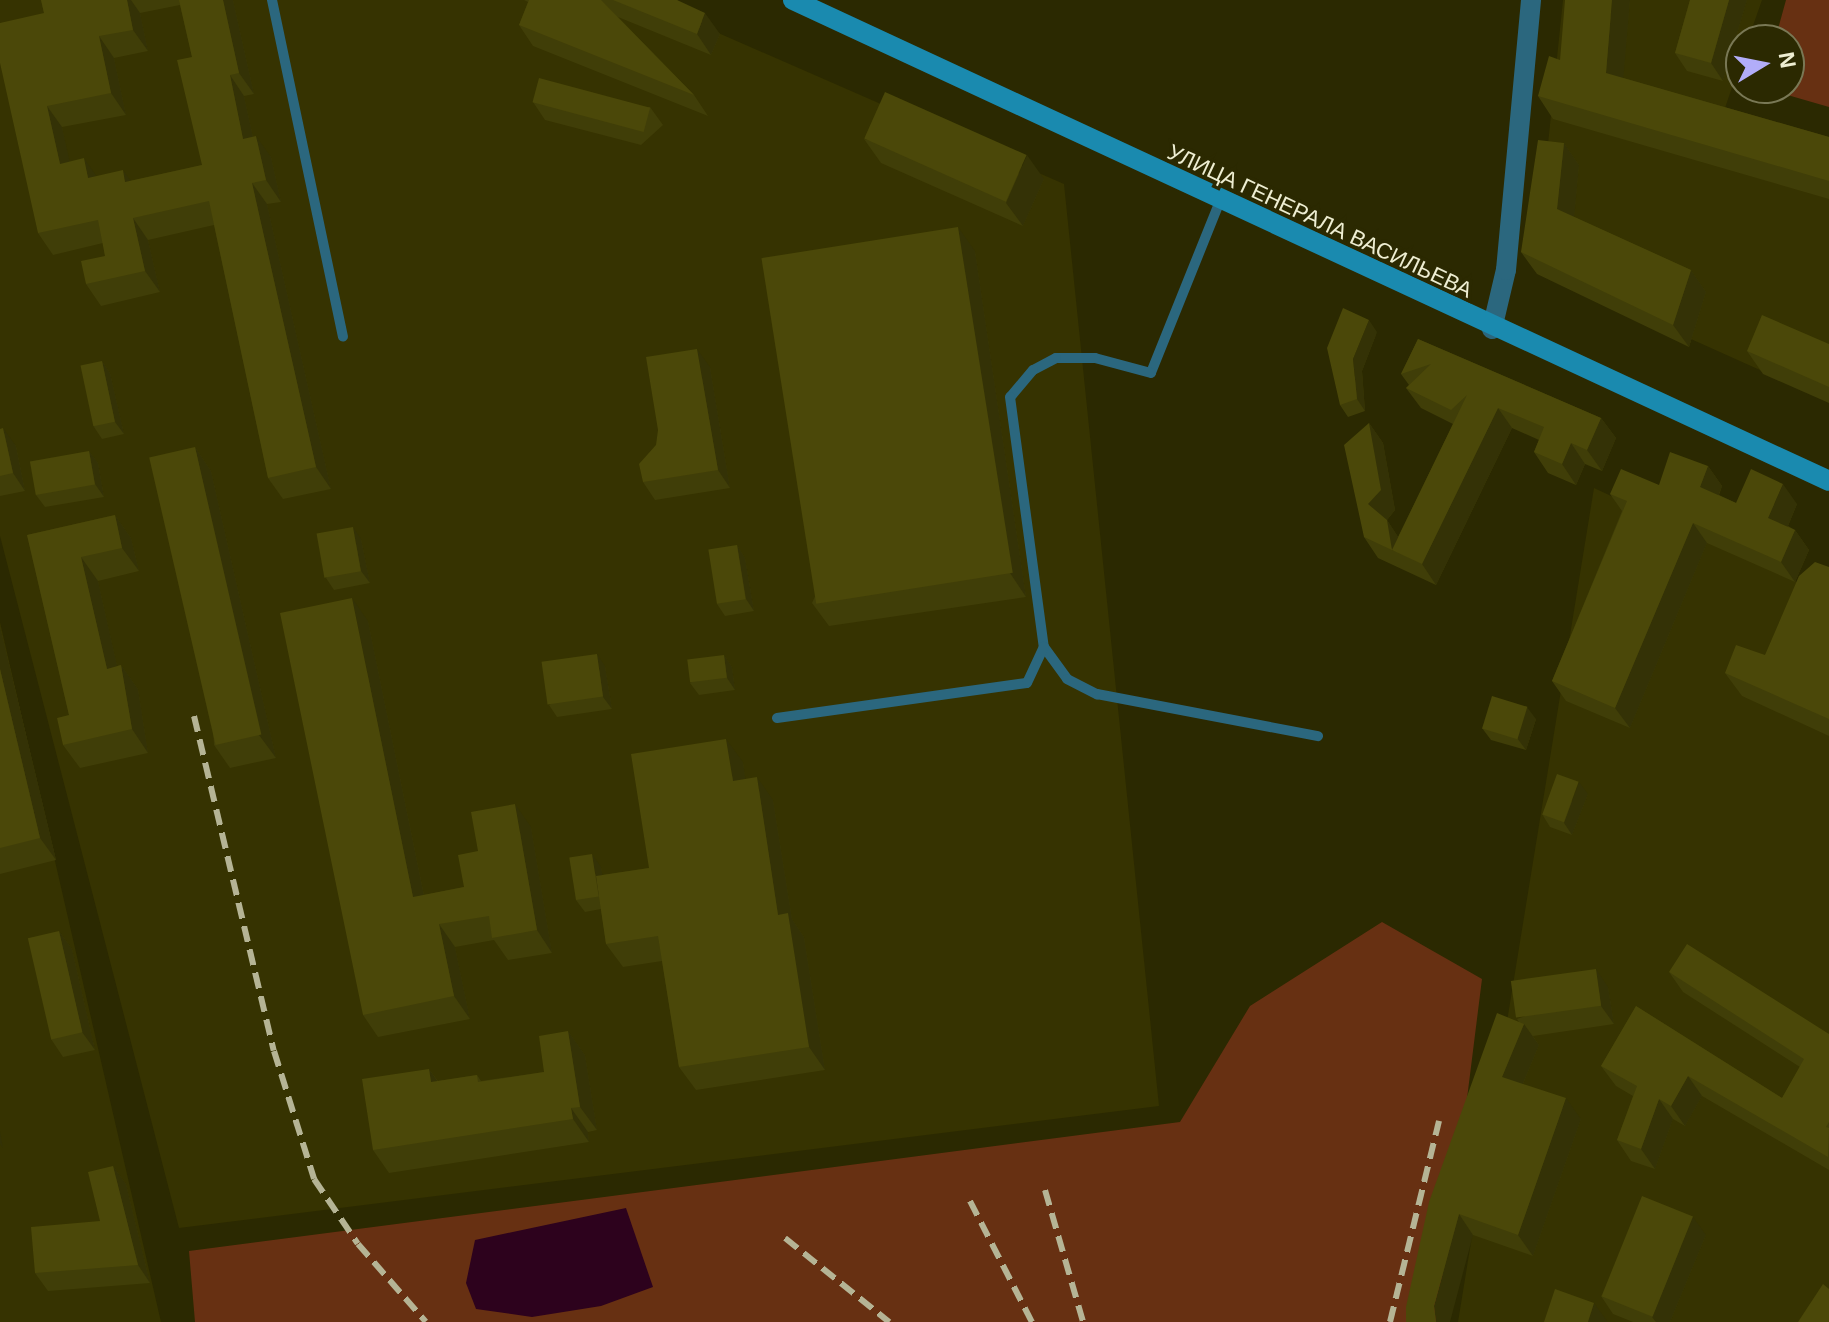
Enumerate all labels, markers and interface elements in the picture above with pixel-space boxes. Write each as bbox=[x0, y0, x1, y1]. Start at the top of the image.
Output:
north arrow bbox=[1725, 24, 1805, 104]
text: N bbox=[1773, 50, 1801, 70]
street label: УЛИЦА ГЕНЕРАЛА ВАСИЛЬЕВА bbox=[1163, 139, 1477, 303]

